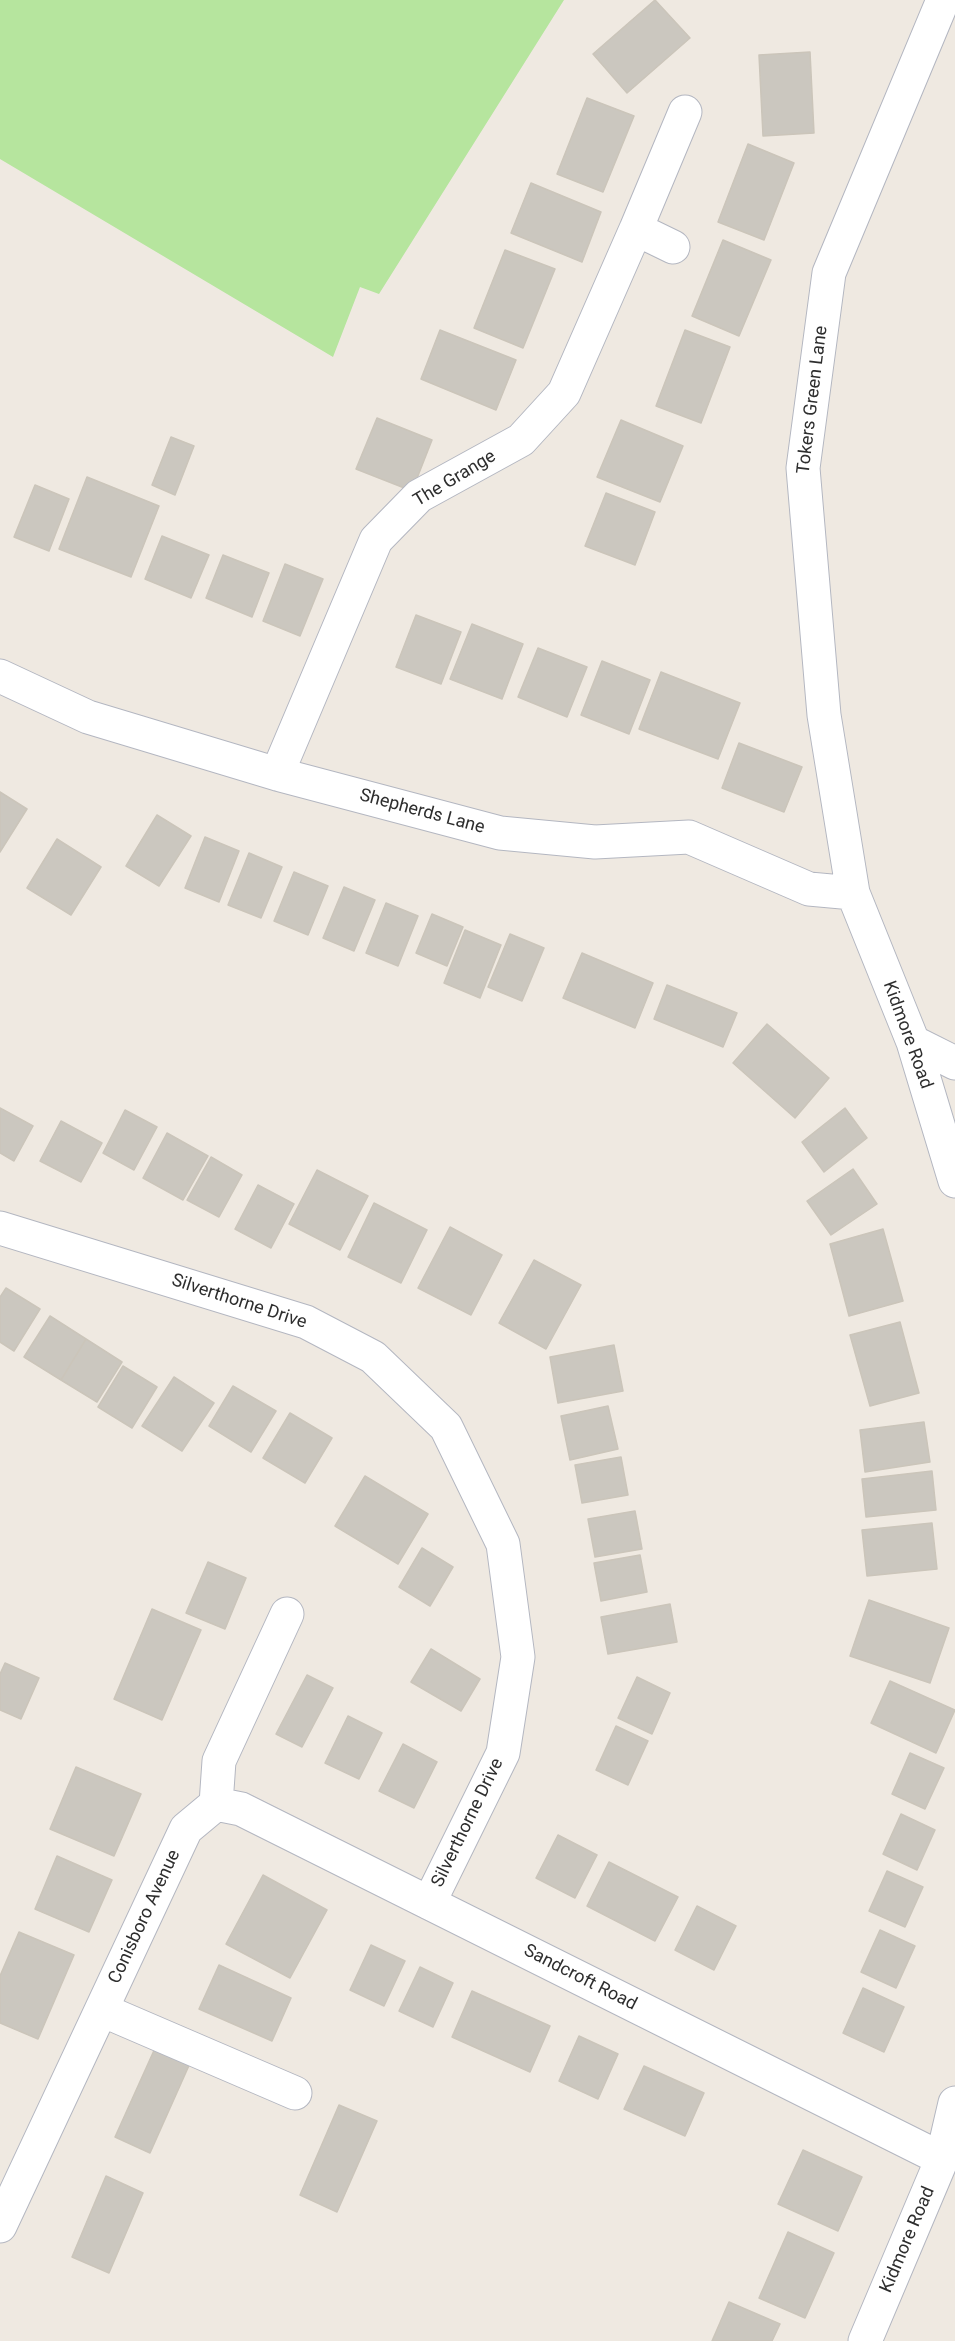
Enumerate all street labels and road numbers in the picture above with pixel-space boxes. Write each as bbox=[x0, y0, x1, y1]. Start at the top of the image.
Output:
street label: Tokers Green Lane bbox=[793, 325, 833, 475]
street label: The Grange bbox=[410, 446, 500, 512]
street label: Shepherds Lane bbox=[357, 785, 487, 839]
street label: Kidmore Road bbox=[878, 978, 936, 1092]
street label: Silverthorne Drive bbox=[169, 1270, 309, 1334]
street label: Silverthorne Drive bbox=[427, 1755, 509, 1891]
street label: Conisboro Avenue bbox=[104, 1847, 186, 1987]
street label: Sandcroft Road bbox=[520, 1940, 640, 2016]
street label: Kidmore Road bbox=[876, 2184, 940, 2296]

